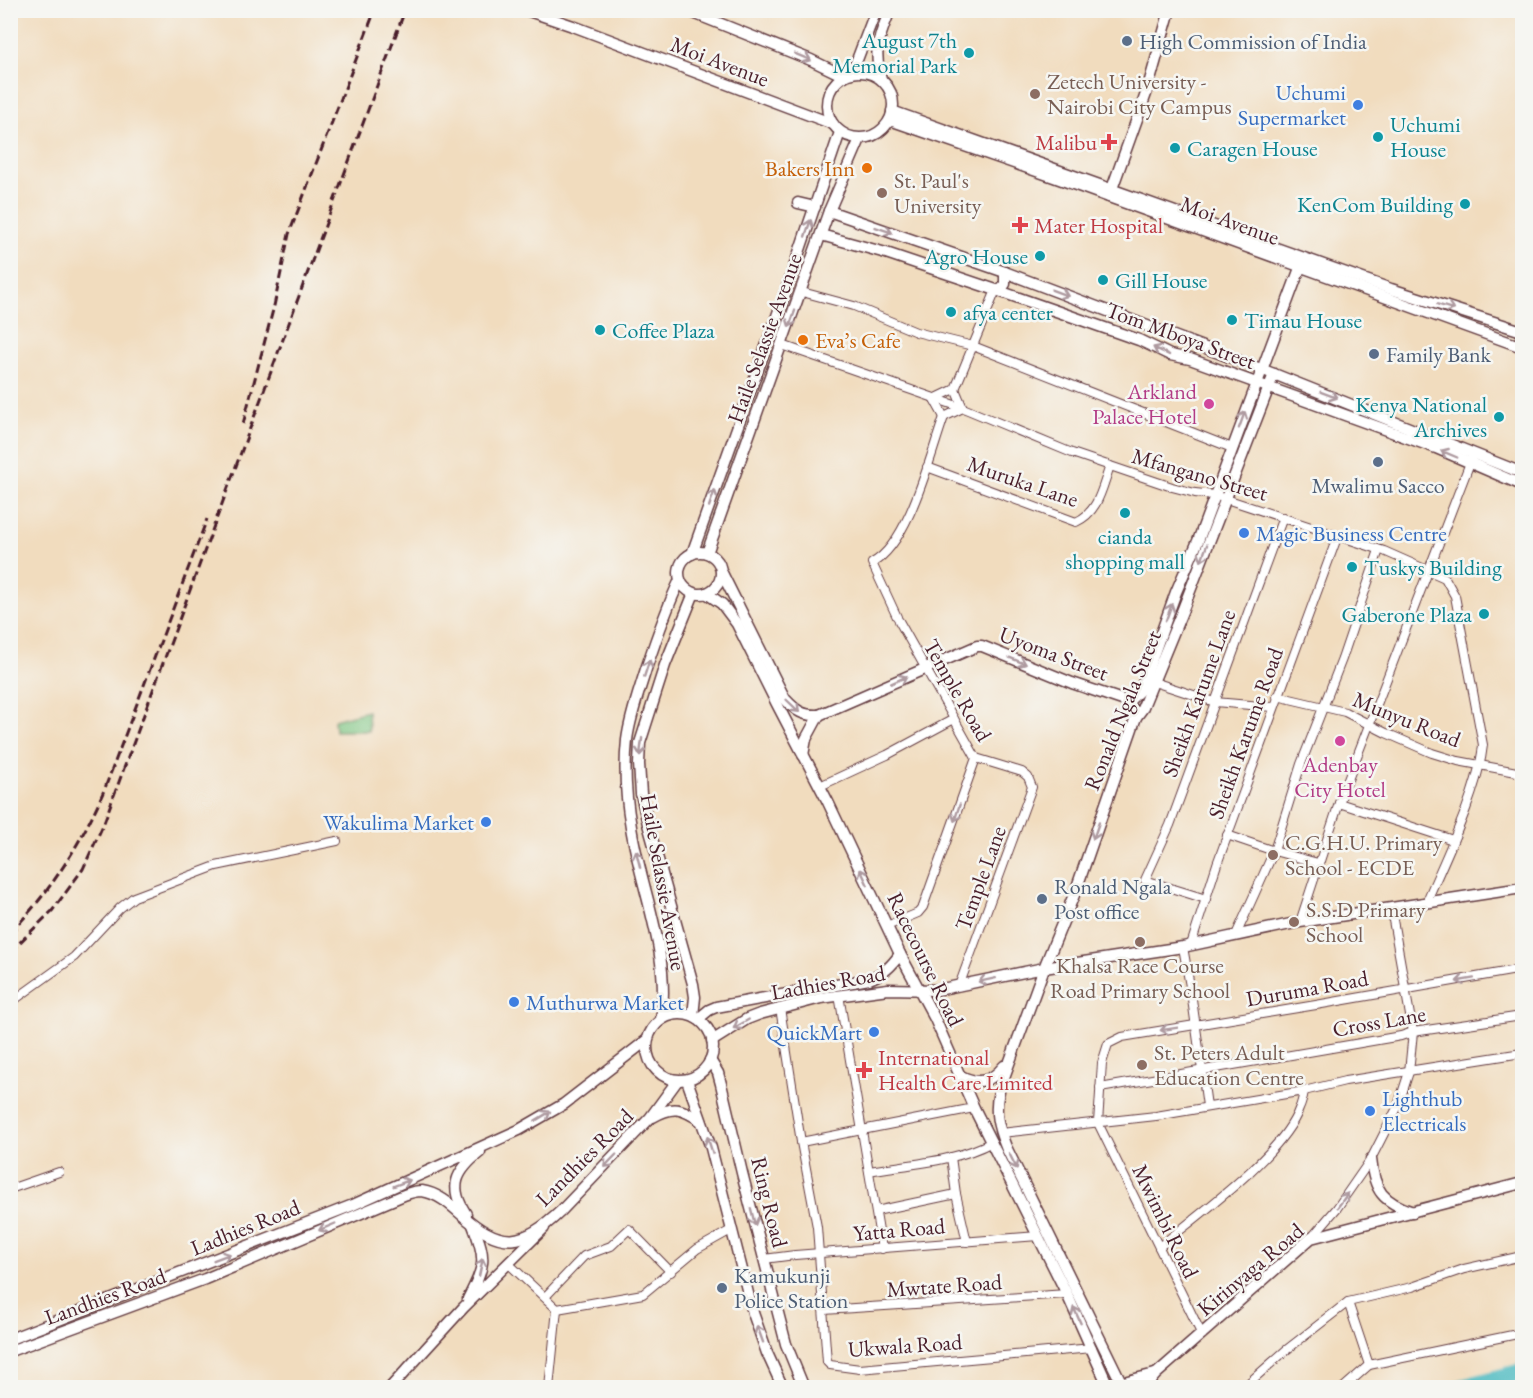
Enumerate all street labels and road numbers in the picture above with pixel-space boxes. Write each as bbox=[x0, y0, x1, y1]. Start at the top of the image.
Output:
street label: Moi Avenue bbox=[666, 29, 774, 94]
street label: Moi Avenue bbox=[1176, 189, 1284, 252]
street label: Haile Selassie Avenue bbox=[720, 249, 809, 427]
street label: Tom Mboya Street bbox=[1102, 295, 1260, 376]
street label: Mfangano Street bbox=[1128, 441, 1271, 508]
street label: Muruka Lane bbox=[963, 449, 1083, 514]
street label: Sheikh Karume Lane bbox=[1155, 605, 1242, 781]
street label: Uyoma Street bbox=[995, 619, 1113, 688]
street label: Ronald Ngala Street bbox=[1077, 626, 1168, 795]
street label: Temple Road bbox=[917, 634, 999, 747]
street label: Sheikh Karume Road bbox=[1201, 643, 1290, 823]
street label: Munyu Road bbox=[1349, 685, 1466, 755]
street label: Haile Selassie Avenue bbox=[634, 792, 693, 973]
street label: Temple Lane bbox=[948, 821, 1013, 934]
street label: Racecourse Road bbox=[881, 887, 971, 1032]
street label: Ladhies Road bbox=[769, 958, 888, 1007]
street label: Duruma Road bbox=[1244, 963, 1371, 1013]
street label: Cross Lane bbox=[1330, 999, 1428, 1044]
street label: Landhies Road bbox=[529, 1102, 640, 1213]
street label: Ring Road bbox=[744, 1154, 795, 1251]
street label: Mwimbi Road bbox=[1125, 1159, 1206, 1284]
street label: Ladhies Road bbox=[186, 1192, 305, 1263]
street label: Yatta Road bbox=[852, 1211, 947, 1248]
street label: Kirinyaga Road bbox=[1191, 1216, 1310, 1323]
street label: Landhies Road bbox=[40, 1261, 171, 1332]
street label: Mwtate Road bbox=[885, 1267, 1004, 1304]
street label: Ukwala Road bbox=[847, 1327, 964, 1364]

